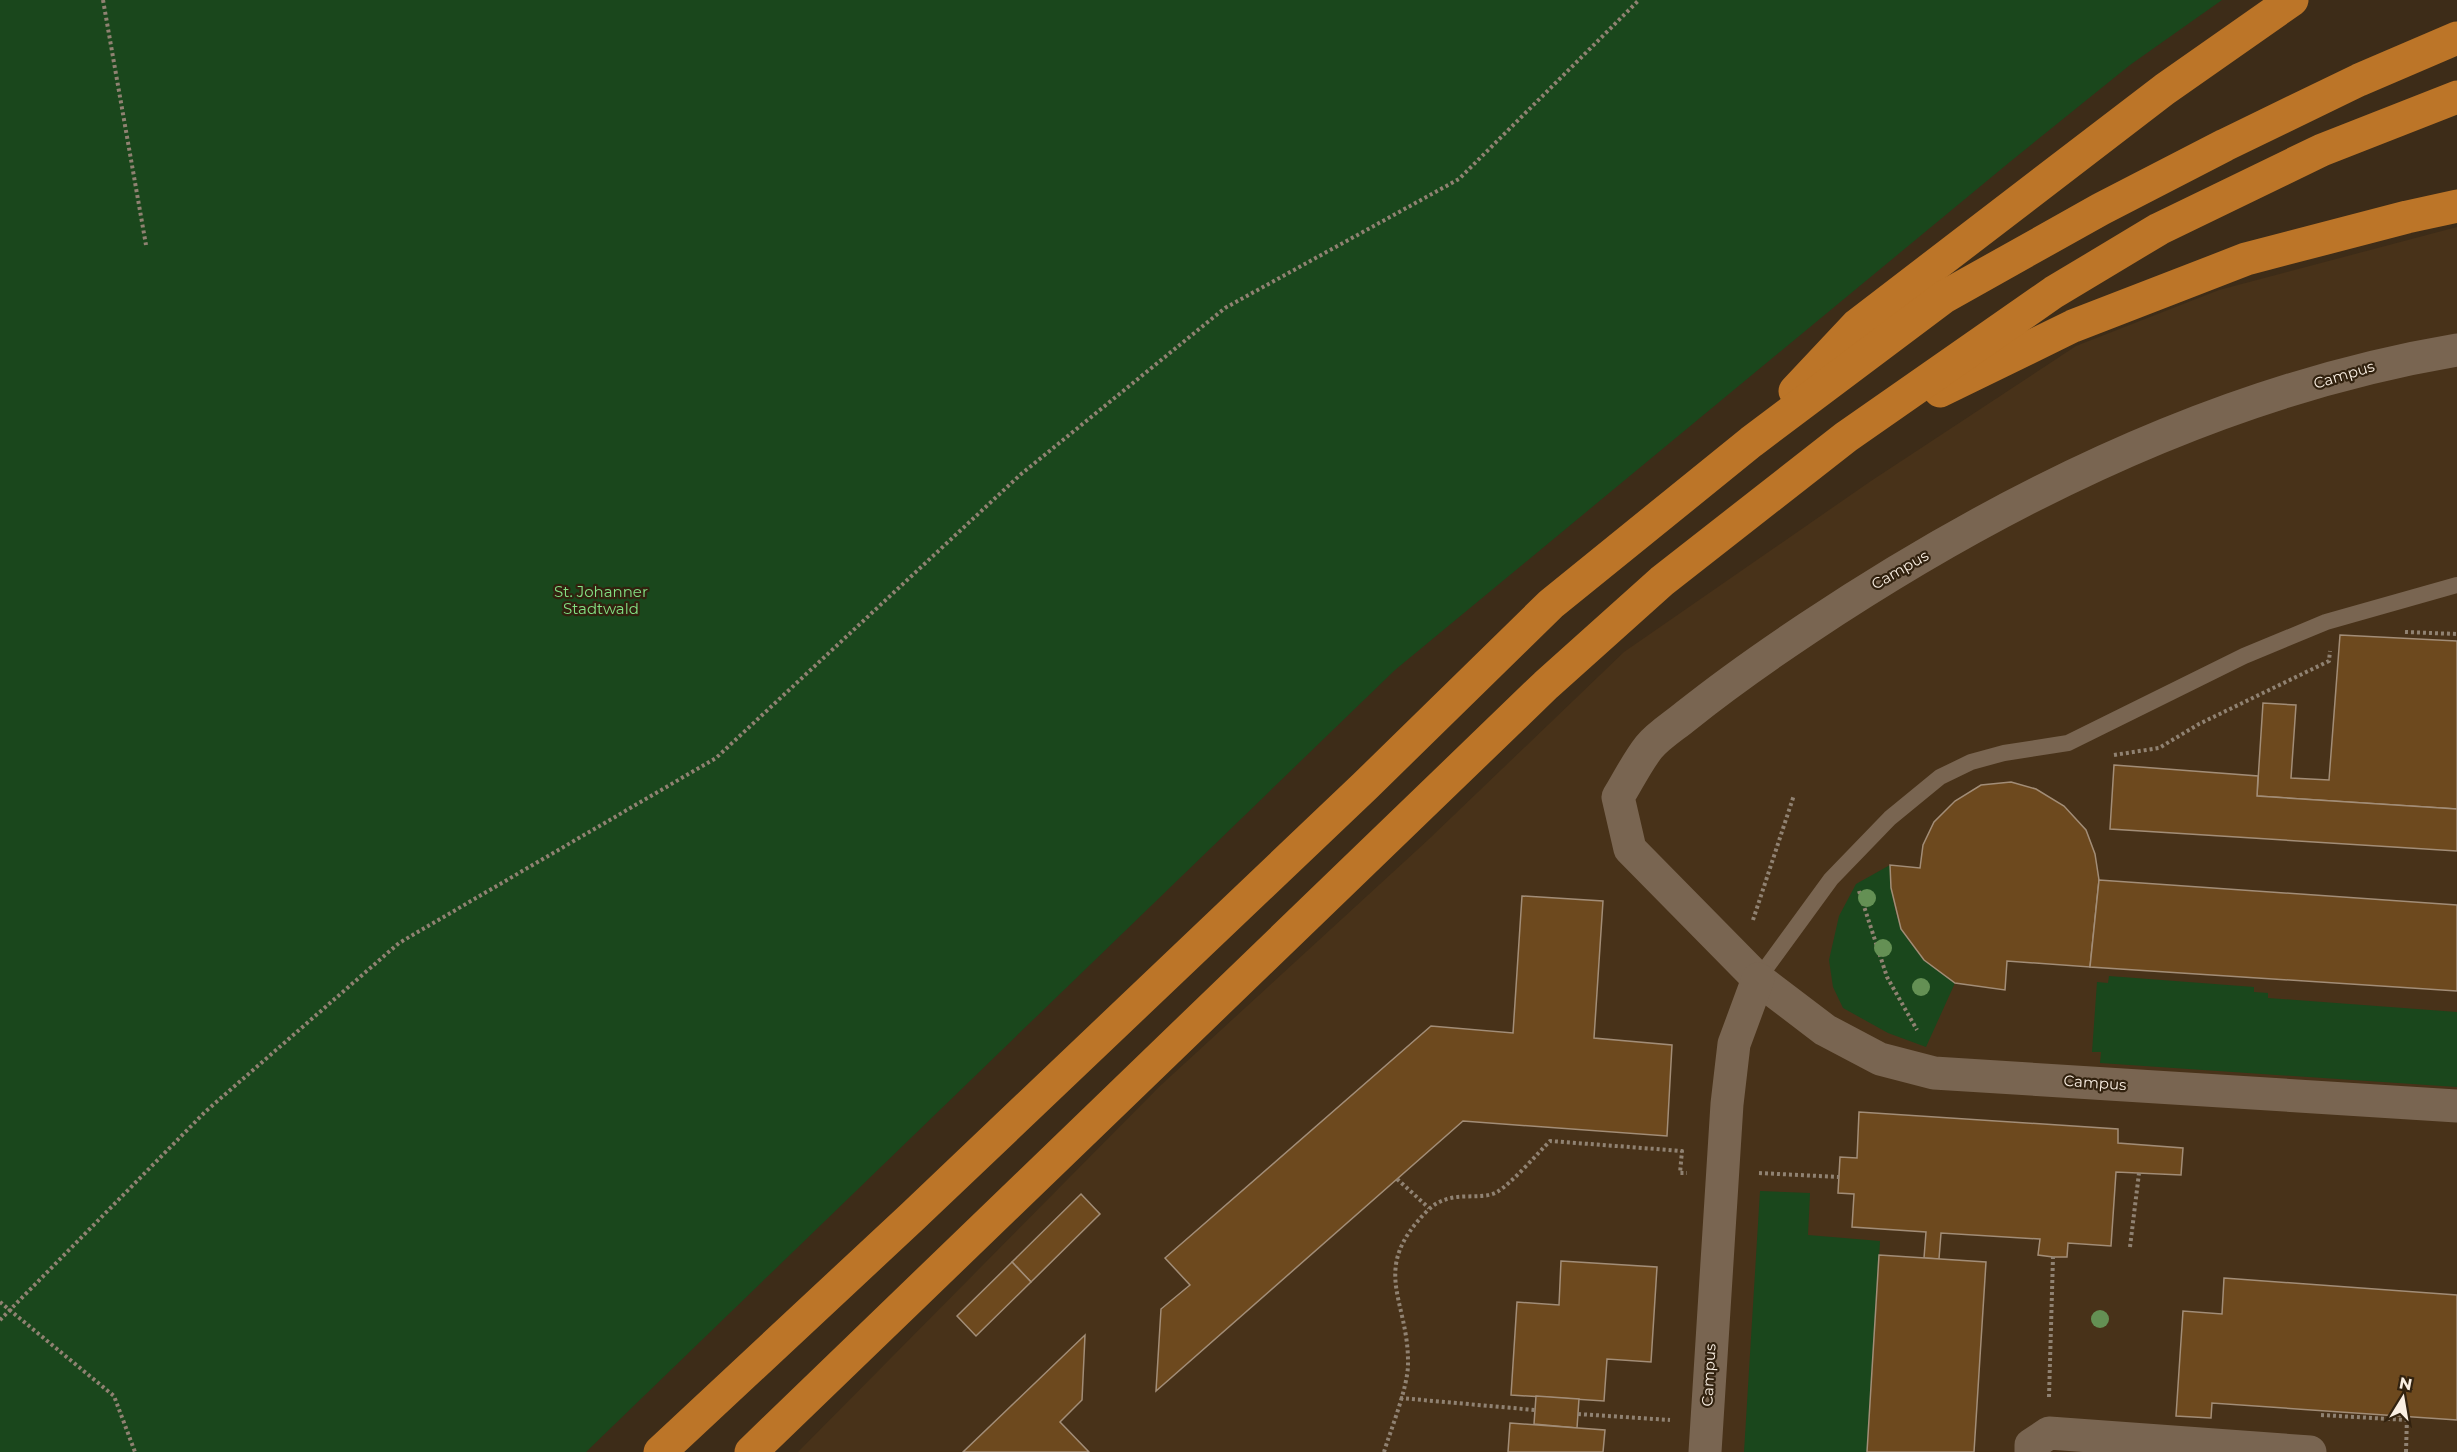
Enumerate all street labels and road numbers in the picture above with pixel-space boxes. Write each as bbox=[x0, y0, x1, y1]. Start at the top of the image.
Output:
street label: Campus bbox=[2311, 356, 2377, 393]
street label: Campus bbox=[1868, 546, 1932, 594]
street label: Campus bbox=[2063, 1071, 2127, 1094]
street label: Campus bbox=[1697, 1343, 1720, 1407]

